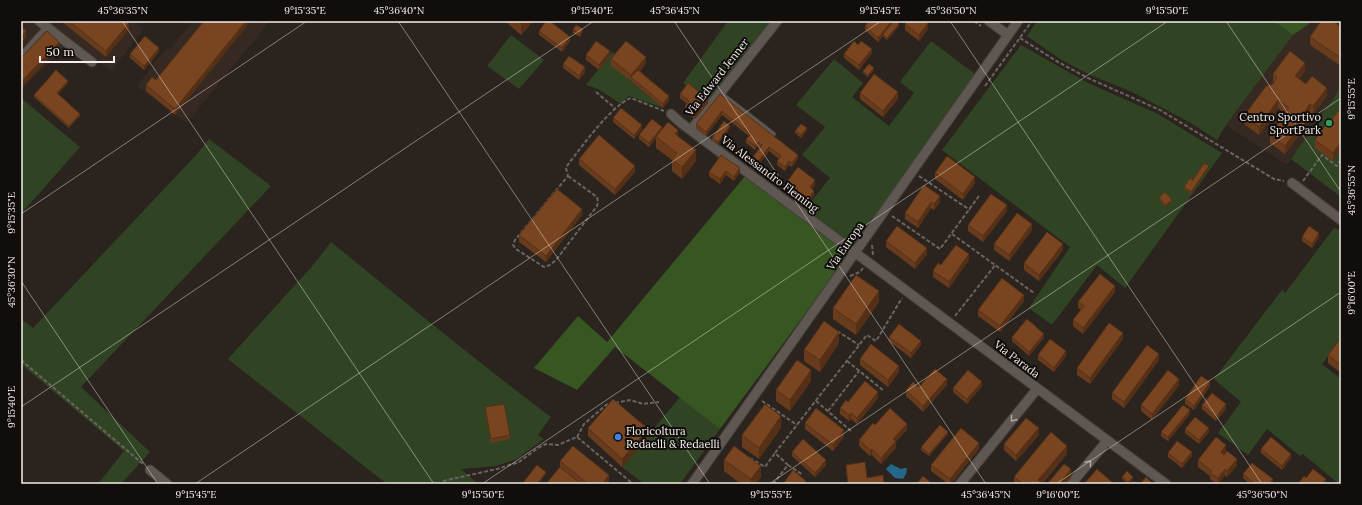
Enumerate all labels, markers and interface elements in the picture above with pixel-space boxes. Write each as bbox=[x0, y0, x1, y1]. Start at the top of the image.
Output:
text: 45°36'35"N bbox=[98, 4, 149, 17]
text: 9°15'35"E bbox=[284, 4, 326, 17]
text: 45°36'40"N bbox=[374, 4, 425, 17]
text: 9°15'40"E bbox=[571, 4, 613, 17]
text: 45°36'45"N bbox=[650, 4, 700, 17]
text: 9°15'45"E bbox=[859, 4, 901, 17]
text: 45°36'50"N bbox=[925, 4, 977, 17]
text: 9°15'50"E bbox=[1146, 4, 1188, 17]
street label: Via Edward Jenner bbox=[682, 35, 752, 119]
scale bar bbox=[40, 38, 114, 64]
text: 50 m bbox=[46, 44, 74, 59]
text: 9°15'55"E bbox=[1345, 78, 1358, 120]
place label: Centro Sportivo SportPark bbox=[1239, 110, 1321, 137]
marker: Centro Sportivo SportPark bbox=[1324, 118, 1334, 128]
street label: Via Alessandro Fleming bbox=[718, 132, 822, 216]
text: 45°36'55"N bbox=[1345, 164, 1358, 215]
text: 9°15'35"E bbox=[5, 192, 18, 234]
street label: Via Europa bbox=[823, 219, 867, 274]
text: 45°36'30"N bbox=[5, 256, 18, 308]
text: 9°16'00"E bbox=[1345, 271, 1358, 315]
street label: Via Parada bbox=[991, 337, 1043, 381]
text: 9°15'40"E bbox=[5, 386, 18, 428]
one-way arrow bbox=[1010, 414, 1017, 421]
place label: Floricoltura Redaelli & Redaelli bbox=[626, 424, 720, 451]
marker: Floricoltura Redaelli & Redaelli bbox=[613, 432, 623, 442]
one-way arrow bbox=[1084, 460, 1091, 467]
text: 9°15'45"E bbox=[175, 488, 217, 501]
text: 9°15'50"E bbox=[462, 488, 504, 501]
text: 9°15'55"E bbox=[750, 488, 792, 501]
text: 45°36'45"N bbox=[961, 488, 1011, 501]
text: 9°16'00"E bbox=[1036, 488, 1080, 501]
text: 45°36'50"N bbox=[1236, 488, 1288, 501]

